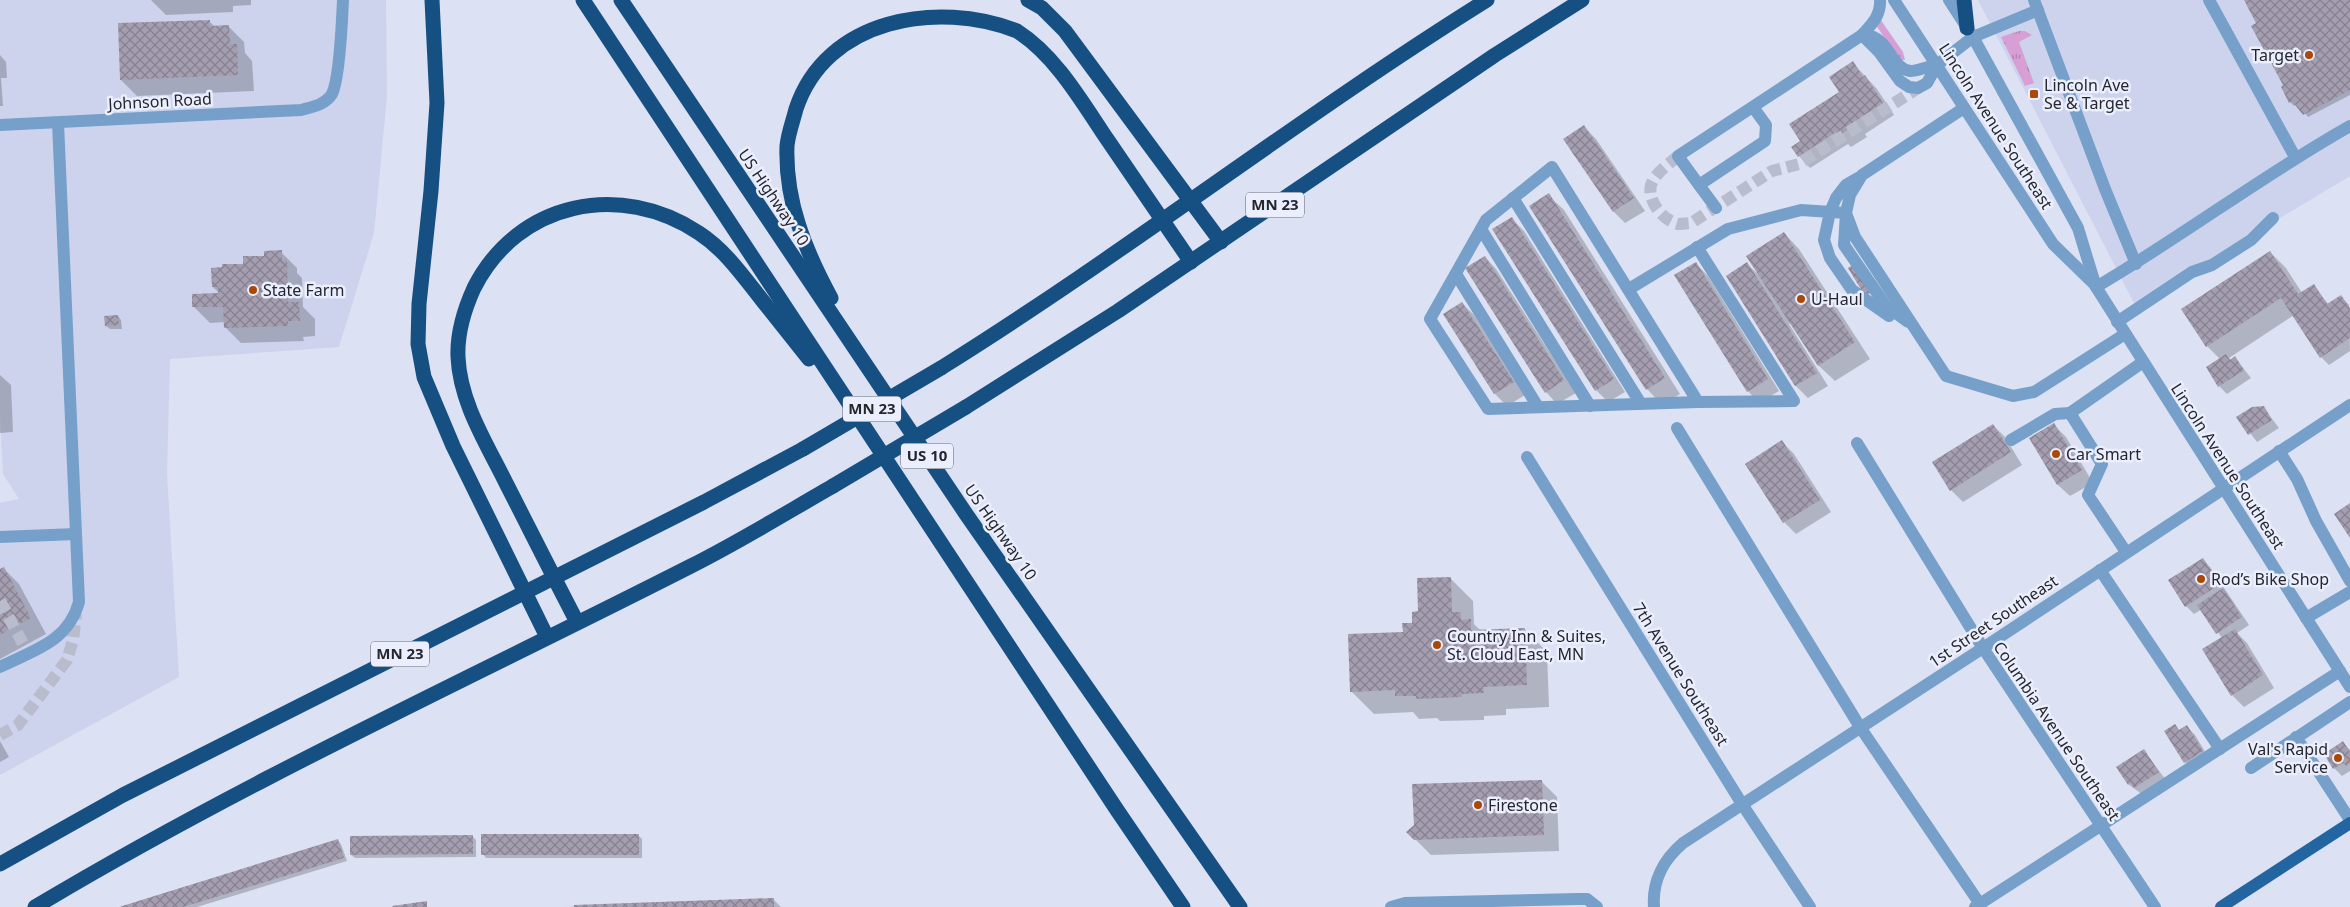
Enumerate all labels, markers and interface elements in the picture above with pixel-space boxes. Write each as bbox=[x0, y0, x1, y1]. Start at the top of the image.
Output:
street label: Lincoln Avenue Southeast bbox=[1934, 39, 2058, 213]
place label: Target bbox=[2251, 44, 2299, 66]
marker: Target bbox=[2303, 49, 2315, 61]
place label: Lincoln Ave Se & Target bbox=[2044, 74, 2130, 114]
street label: Johnson Road bbox=[106, 87, 212, 115]
marker: Lincoln Ave Se & Target bbox=[2028, 88, 2040, 100]
street label: US Highway 10 bbox=[733, 144, 815, 250]
road number: MN 23 bbox=[1246, 192, 1304, 218]
place label: State Farm bbox=[263, 279, 344, 301]
marker: State Farm bbox=[247, 284, 259, 296]
place label: U-Haul bbox=[1811, 288, 1863, 310]
marker: U-Haul bbox=[1795, 293, 1807, 305]
street label: Lincoln Avenue Southeast bbox=[2166, 379, 2290, 553]
road number: MN 23 bbox=[843, 396, 901, 422]
place label: Car Smart bbox=[2066, 443, 2141, 465]
road number: US 10 bbox=[901, 444, 953, 468]
marker: Car Smart bbox=[2050, 448, 2062, 460]
street label: US Highway 10 bbox=[960, 480, 1042, 584]
place label: Rod’s Bike Shop bbox=[2211, 568, 2329, 590]
street label: 1st Street Southeast bbox=[1924, 570, 2062, 672]
marker: Rod’s Bike Shop bbox=[2195, 573, 2207, 585]
street label: 7th Avenue Southeast bbox=[1628, 598, 1734, 750]
place label: Country Inn & Suites, St. Cloud East, MN bbox=[1447, 625, 1606, 665]
street label: Columbia Avenue Southeast bbox=[1989, 637, 2125, 825]
marker: Country Inn & Suites, St. Cloud East, MN bbox=[1431, 639, 1443, 651]
road number: MN 23 bbox=[371, 642, 429, 666]
place label: Val's Rapid Service bbox=[2248, 738, 2328, 778]
marker: Val's Rapid Service bbox=[2332, 752, 2344, 764]
place label: Firestone bbox=[1488, 794, 1558, 816]
marker: Firestone bbox=[1472, 799, 1484, 811]

